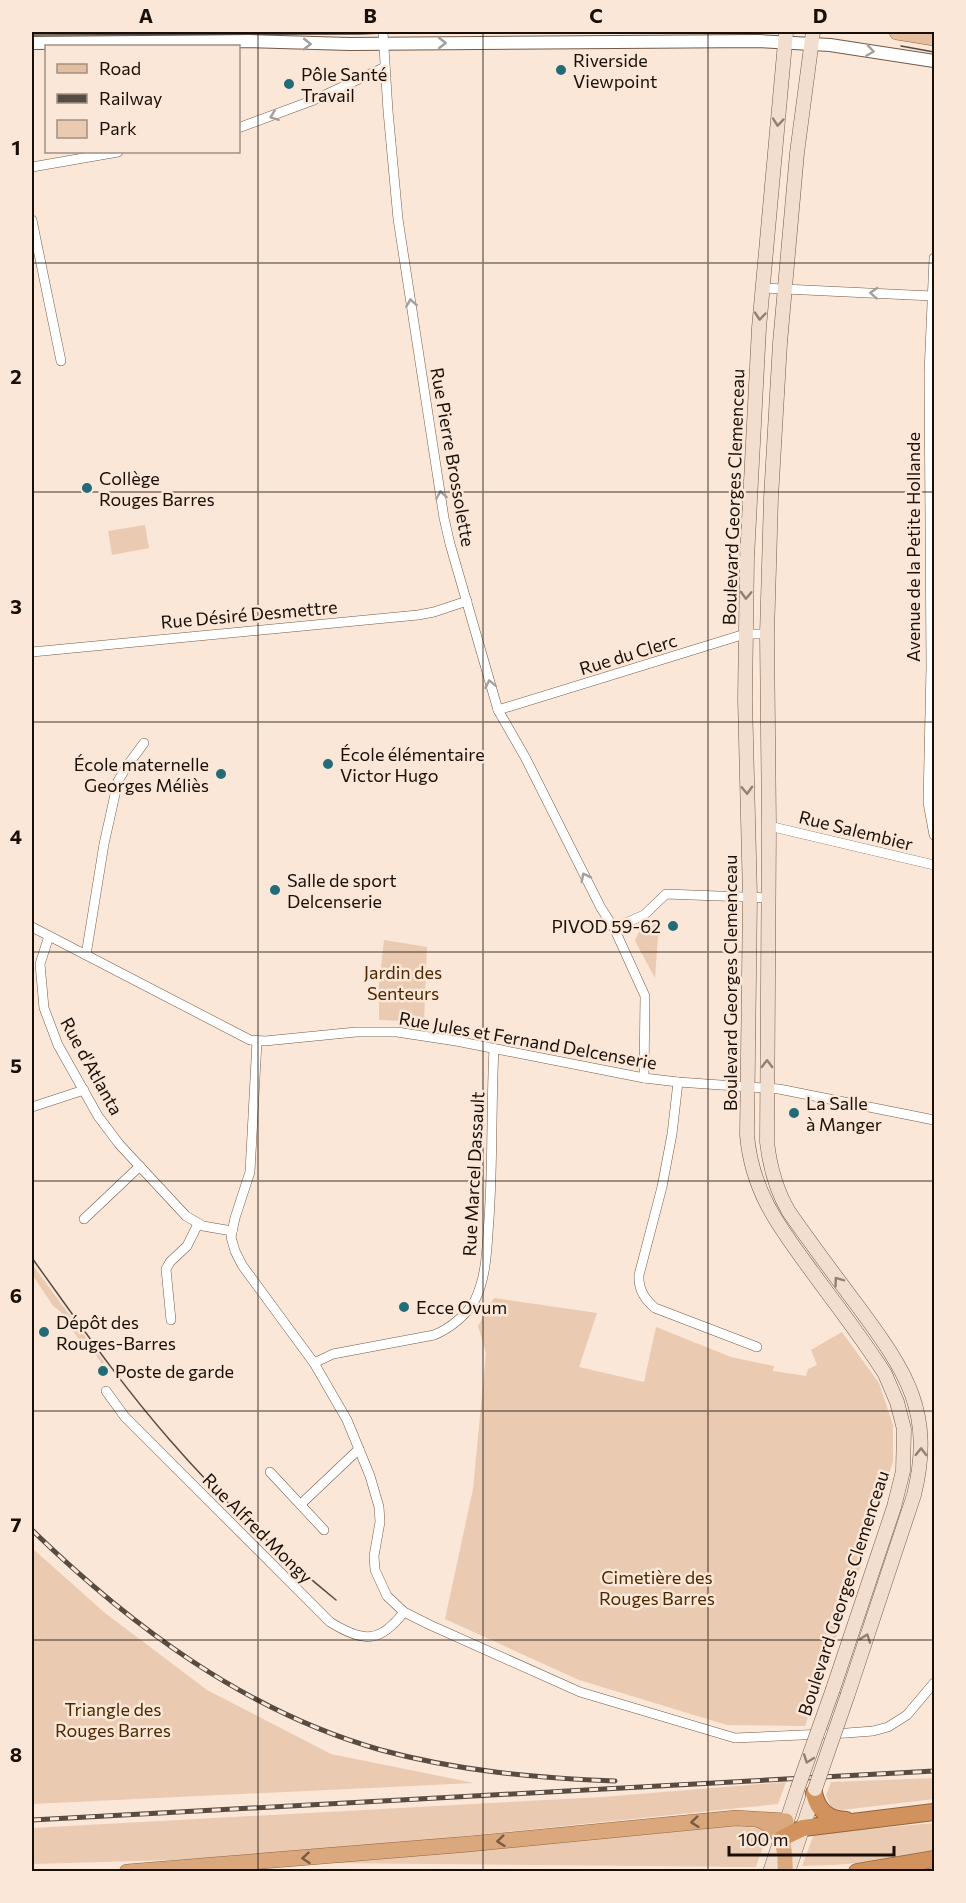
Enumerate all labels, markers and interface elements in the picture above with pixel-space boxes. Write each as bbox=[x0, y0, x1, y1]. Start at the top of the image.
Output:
text: A bbox=[139, 3, 153, 27]
text: B bbox=[363, 3, 377, 27]
text: C bbox=[589, 3, 603, 27]
text: D bbox=[813, 3, 827, 27]
one-way arrow bbox=[303, 37, 312, 50]
one-way arrow bbox=[438, 37, 447, 49]
one-way arrow bbox=[865, 44, 874, 56]
legend bbox=[45, 45, 240, 153]
place label: Riverside Viewpoint bbox=[573, 49, 657, 92]
text: Road bbox=[99, 57, 141, 79]
place label: Pôle Santé Travail bbox=[301, 63, 387, 106]
marker: Riverside Viewpoint bbox=[554, 63, 568, 77]
marker: Pôle Santé Travail bbox=[282, 77, 296, 91]
text: Railway bbox=[99, 87, 162, 109]
one-way arrow bbox=[269, 109, 280, 121]
text: Park bbox=[99, 117, 137, 139]
one-way arrow bbox=[772, 118, 785, 127]
text: 1 bbox=[11, 135, 21, 159]
one-way arrow bbox=[869, 286, 878, 299]
one-way arrow bbox=[405, 298, 417, 307]
one-way arrow bbox=[754, 312, 767, 321]
text: 2 bbox=[10, 364, 22, 388]
street label: Rue Pierre Brossolette bbox=[426, 366, 480, 548]
street label: Boulevard Georges Clemenceau bbox=[718, 368, 748, 626]
street label: Avenue de la Petite Hollande bbox=[902, 432, 924, 662]
place label: Collège Rouges Barres bbox=[99, 467, 215, 510]
marker: Collège Rouges Barres bbox=[80, 481, 94, 495]
one-way arrow bbox=[435, 491, 447, 500]
one-way arrow bbox=[740, 590, 752, 599]
text: 3 bbox=[10, 594, 22, 618]
street label: Rue Désiré Desmettre bbox=[160, 595, 338, 633]
street label: Rue du Clerc bbox=[576, 629, 680, 679]
one-way arrow bbox=[485, 679, 498, 689]
place label: École élémentaire Victor Hugo bbox=[340, 743, 485, 786]
place label: École maternelle Georges Méliès bbox=[74, 753, 209, 796]
marker: École élémentaire Victor Hugo bbox=[321, 757, 335, 771]
marker: École maternelle Georges Méliès bbox=[214, 767, 228, 781]
one-way arrow bbox=[741, 785, 754, 794]
street label: Rue Salembier bbox=[797, 805, 915, 855]
text: 4 bbox=[10, 824, 22, 848]
street label: Boulevard Georges Clemenceau bbox=[719, 855, 741, 1111]
place label: Salle de sport Delcenserie bbox=[287, 869, 397, 912]
one-way arrow bbox=[581, 873, 593, 884]
marker: Salle de sport Delcenserie bbox=[268, 883, 282, 897]
place label: PIVOD 59-62 bbox=[552, 915, 661, 937]
marker: PIVOD 59-62 bbox=[666, 919, 680, 933]
park label: Jardin des Senteurs bbox=[364, 961, 442, 1004]
street label: Rue Jules et Fernand Delcenserie bbox=[397, 1006, 659, 1074]
street label: Rue d'Atlanta bbox=[56, 1013, 128, 1119]
text: 5 bbox=[10, 1053, 22, 1077]
one-way arrow bbox=[761, 1059, 773, 1068]
street label: Rue Marcel Dassault bbox=[458, 1091, 488, 1257]
place label: La Salle à Manger bbox=[806, 1092, 882, 1135]
marker: La Salle à Manger bbox=[787, 1106, 801, 1120]
one-way arrow bbox=[834, 1276, 845, 1287]
text: 6 bbox=[10, 1283, 22, 1307]
place label: Ecce Ovum bbox=[416, 1296, 507, 1318]
marker: Ecce Ovum bbox=[397, 1300, 411, 1314]
place label: Dépôt des Rouges-Barres bbox=[56, 1311, 176, 1354]
marker: Dépôt des Rouges-Barres bbox=[37, 1325, 51, 1339]
place label: Poste de garde bbox=[115, 1360, 234, 1382]
marker: Poste de garde bbox=[96, 1364, 110, 1378]
one-way arrow bbox=[915, 1447, 927, 1456]
street label: Rue Alfred Mongy bbox=[198, 1468, 318, 1588]
street label: Boulevard Georges Clemenceau bbox=[793, 1468, 893, 1718]
text: 7 bbox=[11, 1512, 22, 1536]
park label: Cimetière des Rouges Barres bbox=[599, 1566, 715, 1609]
one-way arrow bbox=[859, 1633, 872, 1644]
park label: Triangle des Rouges Barres bbox=[55, 1698, 171, 1741]
text: 8 bbox=[10, 1742, 22, 1766]
one-way arrow bbox=[802, 1753, 815, 1764]
one-way arrow bbox=[690, 1815, 699, 1828]
scale bar bbox=[729, 1819, 894, 1857]
text: 100 m bbox=[738, 1828, 788, 1850]
one-way arrow bbox=[496, 1834, 505, 1847]
one-way arrow bbox=[302, 1851, 311, 1864]

